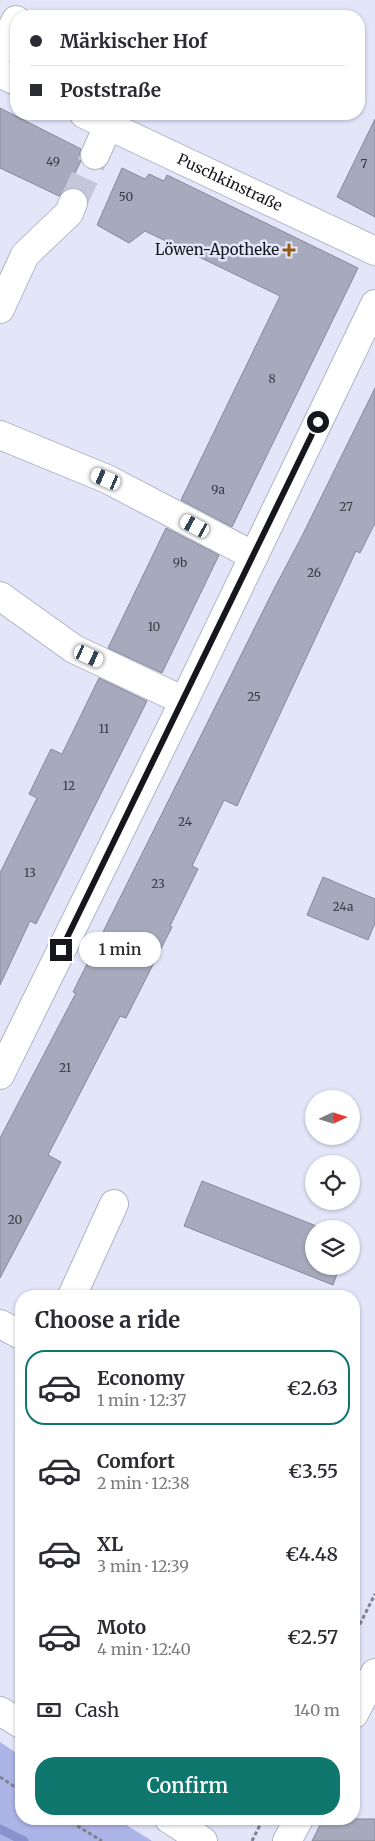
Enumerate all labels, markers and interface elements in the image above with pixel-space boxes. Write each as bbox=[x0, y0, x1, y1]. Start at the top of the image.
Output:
text: Märkischer Hof bbox=[60, 29, 207, 53]
text: Poststraße bbox=[60, 78, 161, 102]
street label: Puschkinstraße bbox=[174, 149, 286, 215]
house number: 49 bbox=[46, 154, 60, 169]
house number: 7 bbox=[361, 156, 368, 171]
house number: 50 bbox=[119, 189, 134, 204]
place label: Löwen-Apotheke bbox=[155, 240, 279, 259]
marker: Löwen-Apotheke bbox=[283, 244, 295, 256]
house number: 8 bbox=[268, 371, 276, 386]
route start bbox=[307, 411, 329, 433]
car bbox=[89, 466, 122, 492]
house number: 9a bbox=[211, 482, 225, 497]
house number: 27 bbox=[339, 499, 353, 514]
car bbox=[178, 512, 211, 540]
house number: 9b bbox=[173, 555, 187, 570]
house number: 26 bbox=[307, 565, 321, 580]
house number: 10 bbox=[148, 619, 161, 634]
car bbox=[72, 643, 105, 669]
house number: 25 bbox=[247, 689, 261, 704]
house number: 11 bbox=[99, 721, 110, 736]
house number: 12 bbox=[63, 778, 75, 793]
house number: 24 bbox=[178, 814, 193, 829]
house number: 13 bbox=[24, 865, 36, 880]
house number: 23 bbox=[151, 876, 165, 891]
house number: 24a bbox=[333, 899, 354, 914]
callout: 1 min bbox=[78, 932, 161, 968]
route end bbox=[50, 939, 72, 961]
text: 1 min bbox=[98, 939, 142, 959]
house number: 21 bbox=[59, 1060, 72, 1075]
north arrow bbox=[305, 1090, 360, 1145]
map controls bbox=[305, 1090, 360, 1275]
button: locate bbox=[305, 1155, 360, 1210]
house number: 20 bbox=[8, 1212, 23, 1227]
button: layers bbox=[305, 1220, 360, 1275]
text: Choose a ride bbox=[35, 1306, 180, 1334]
icon: car bbox=[37, 1365, 82, 1410]
text: Economy bbox=[97, 1366, 185, 1390]
text: €2.63 bbox=[287, 1376, 338, 1400]
text: 1 min · 12:37 bbox=[97, 1390, 186, 1410]
icon: car bbox=[37, 1448, 82, 1493]
text: Comfort bbox=[97, 1449, 175, 1473]
text: €3.55 bbox=[288, 1459, 338, 1483]
text: 2 min · 12:38 bbox=[97, 1473, 189, 1493]
icon: car bbox=[37, 1531, 82, 1576]
text: XL bbox=[97, 1532, 123, 1556]
text: €4.48 bbox=[285, 1542, 338, 1566]
text: 3 min · 12:39 bbox=[97, 1556, 189, 1576]
icon: car bbox=[37, 1614, 82, 1659]
text: Moto bbox=[97, 1615, 146, 1639]
text: €2.57 bbox=[287, 1625, 338, 1649]
text: 4 min · 12:40 bbox=[97, 1639, 191, 1659]
icon: cash bbox=[35, 1696, 63, 1724]
text: Cash bbox=[75, 1698, 119, 1722]
text: 140 m bbox=[294, 1700, 340, 1720]
button: Confirm bbox=[35, 1757, 340, 1815]

